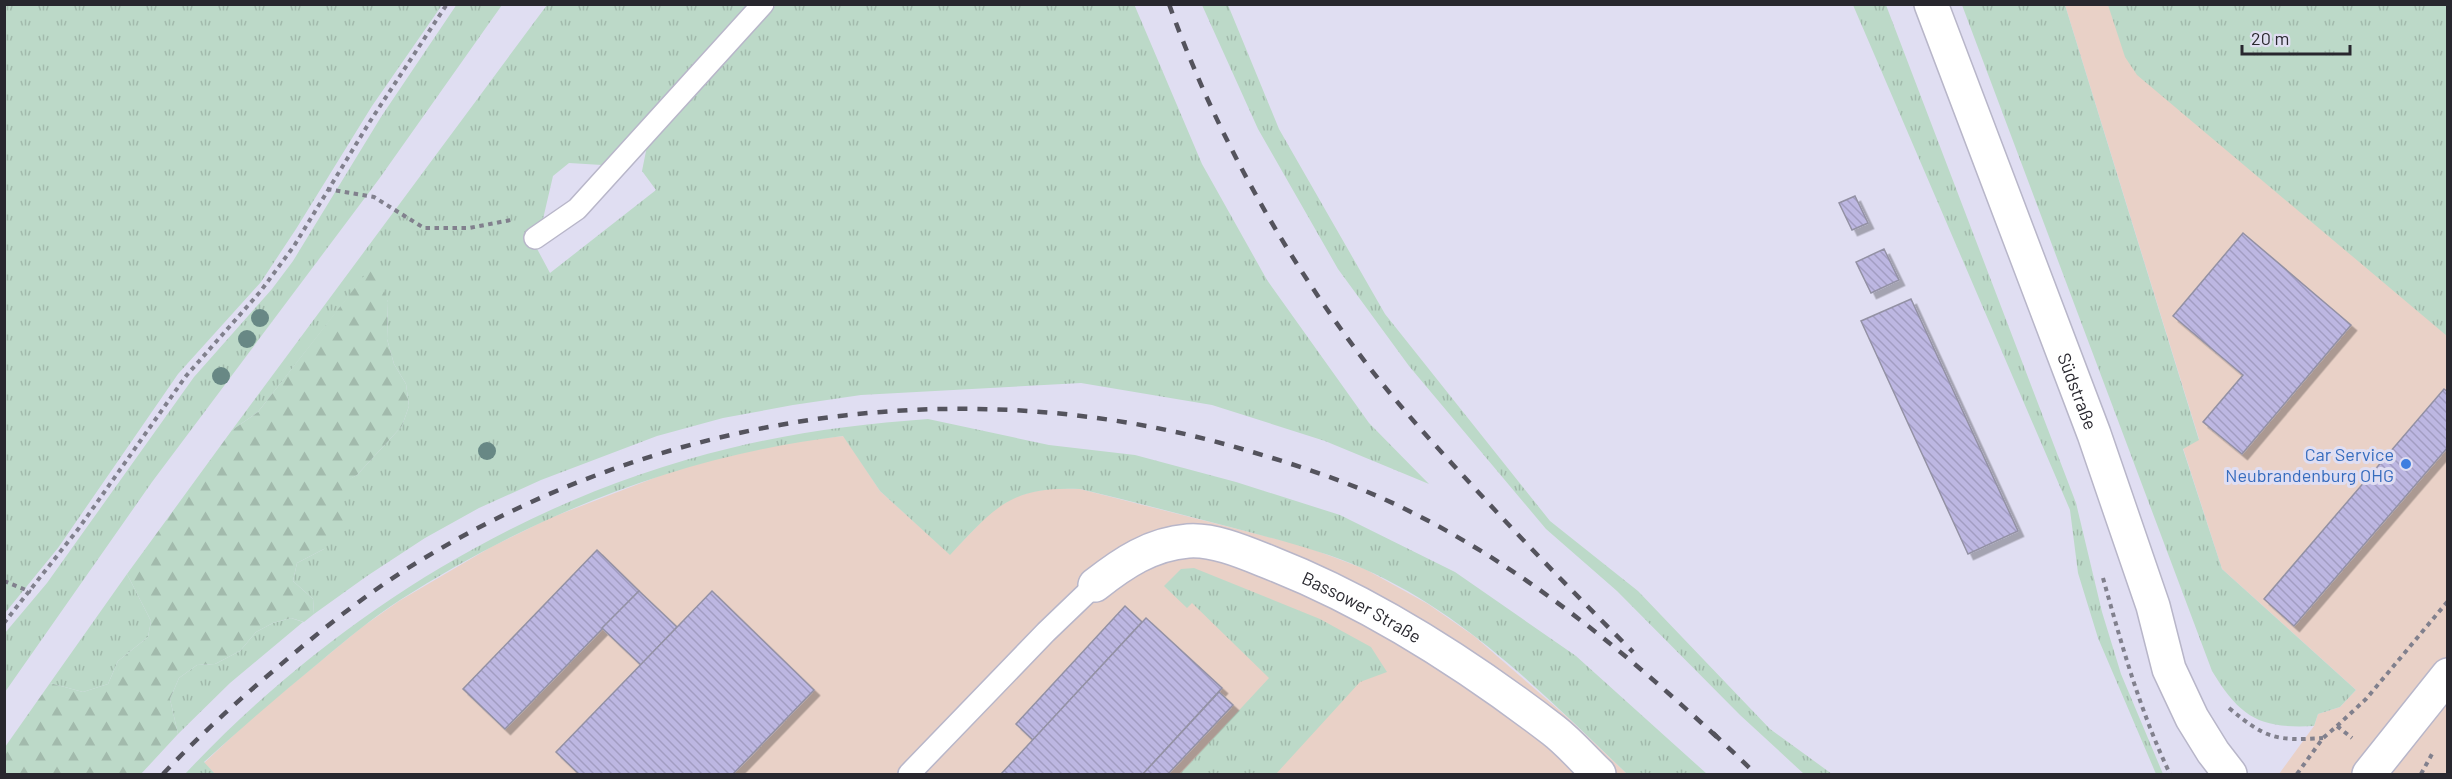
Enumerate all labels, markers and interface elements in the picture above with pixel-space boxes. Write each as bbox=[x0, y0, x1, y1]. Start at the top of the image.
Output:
scale bar bbox=[2242, 18, 2350, 56]
text: 20 m bbox=[2251, 27, 2289, 49]
street label: Südstraße bbox=[2053, 350, 2102, 433]
place label: Car Service Neubrandenburg OHG bbox=[2225, 443, 2394, 486]
marker: Car Service Neubrandenburg OHG bbox=[2399, 457, 2413, 471]
street label: Bassower Straße bbox=[1299, 566, 1426, 647]

